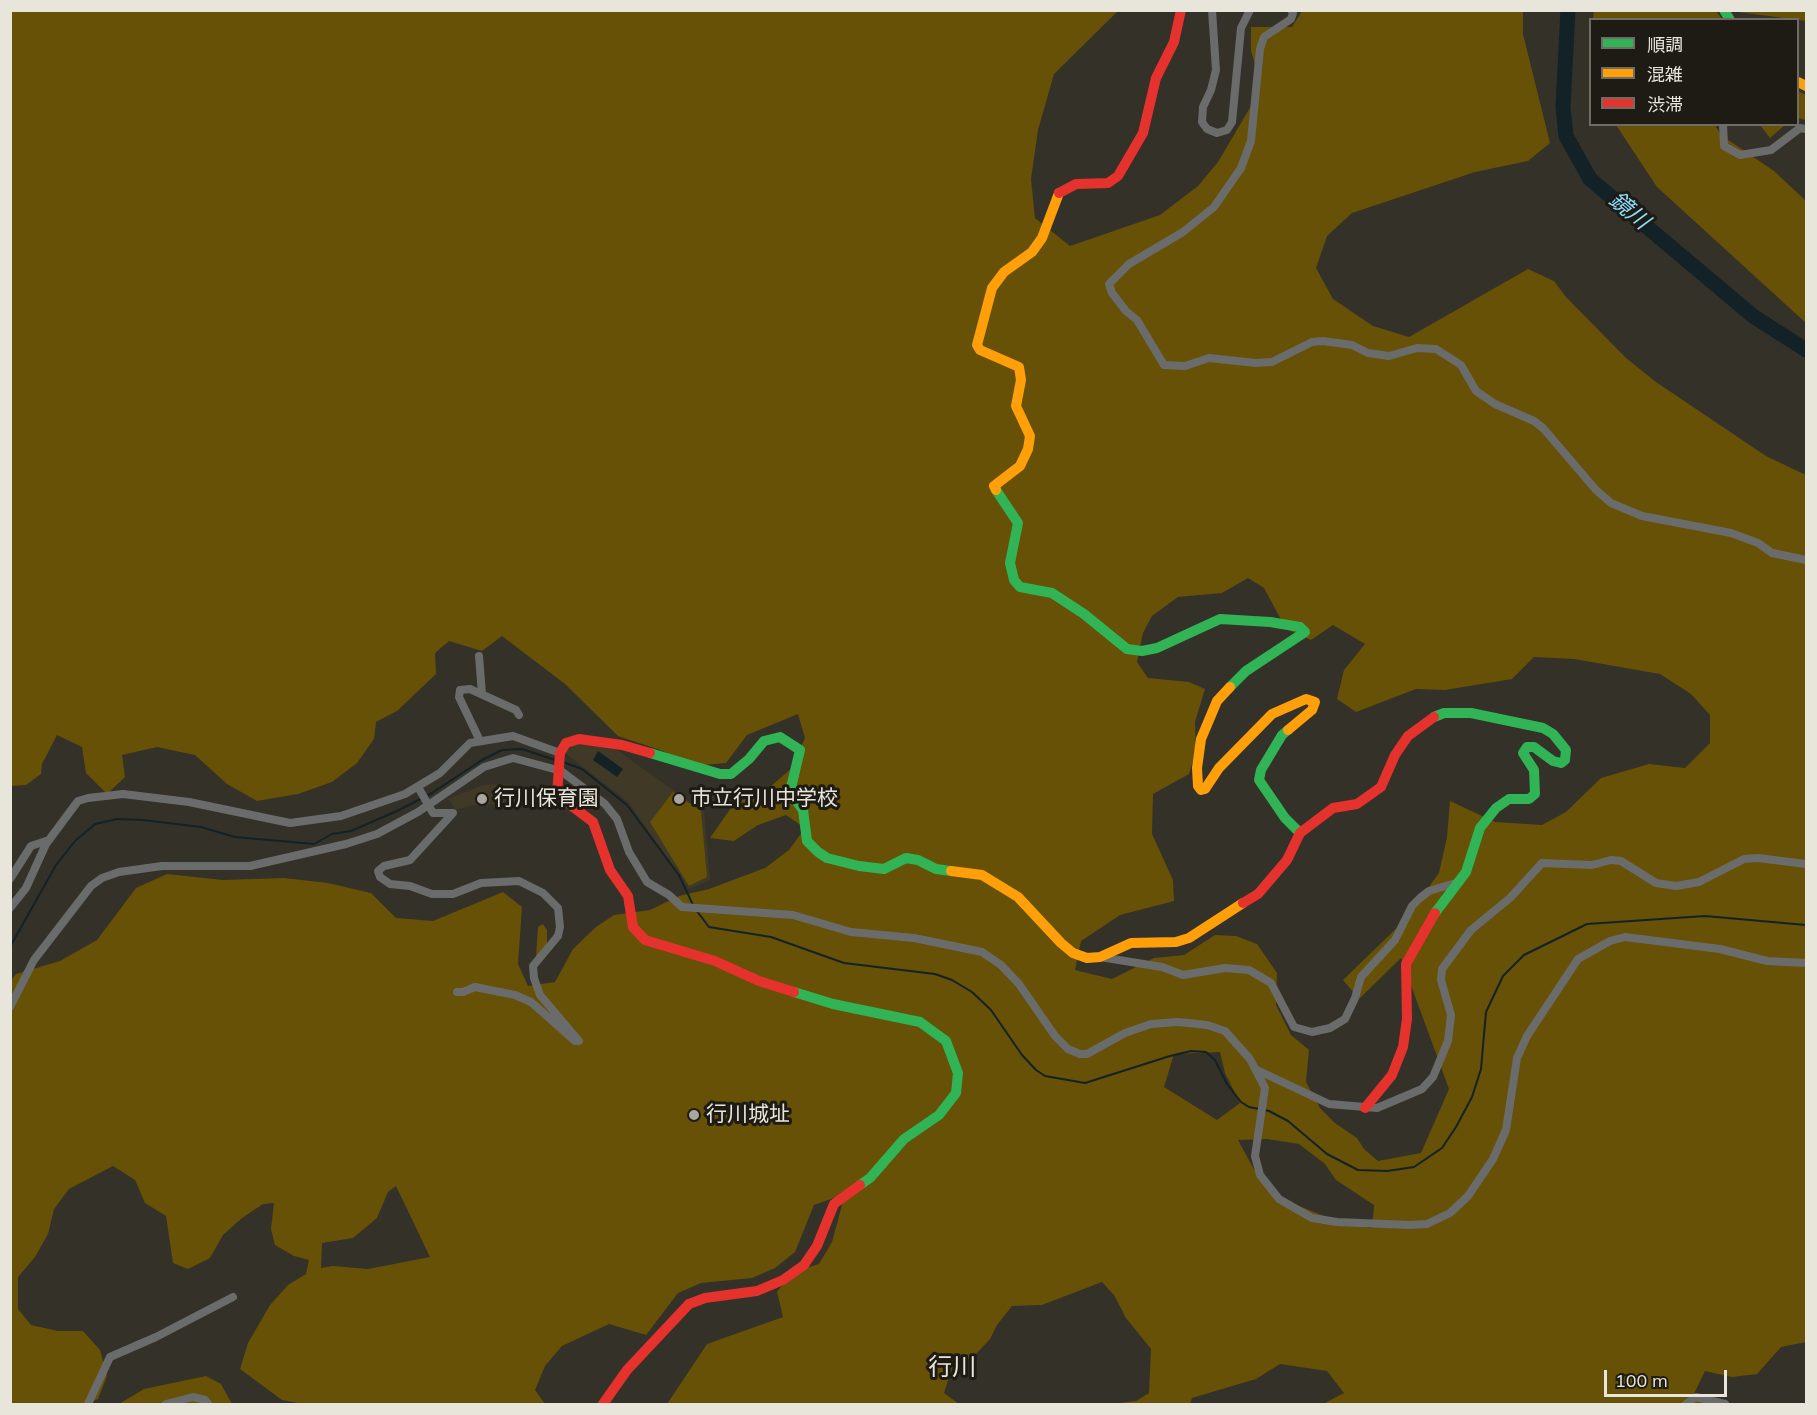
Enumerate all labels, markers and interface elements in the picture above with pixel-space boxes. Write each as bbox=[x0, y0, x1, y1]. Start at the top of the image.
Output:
legend bbox=[1589, 18, 1799, 126]
text: 順調 bbox=[1647, 33, 1683, 56]
text: 混雑 bbox=[1647, 63, 1683, 86]
text: 渋滞 bbox=[1647, 93, 1683, 116]
water label: 鏡川 bbox=[1604, 187, 1654, 235]
place label: 行川保育園 bbox=[494, 786, 599, 812]
place label: 市立行川中学校 bbox=[691, 786, 838, 812]
marker: 行川保育園 bbox=[475, 792, 489, 806]
marker: 市立行川中学校 bbox=[672, 792, 686, 806]
place label: 行川城址 bbox=[706, 1102, 790, 1128]
marker: 行川城址 bbox=[687, 1108, 701, 1122]
district label: 行川 bbox=[928, 1354, 976, 1382]
scale bar bbox=[1607, 1358, 1730, 1396]
text: 100 m bbox=[1615, 1369, 1668, 1392]

